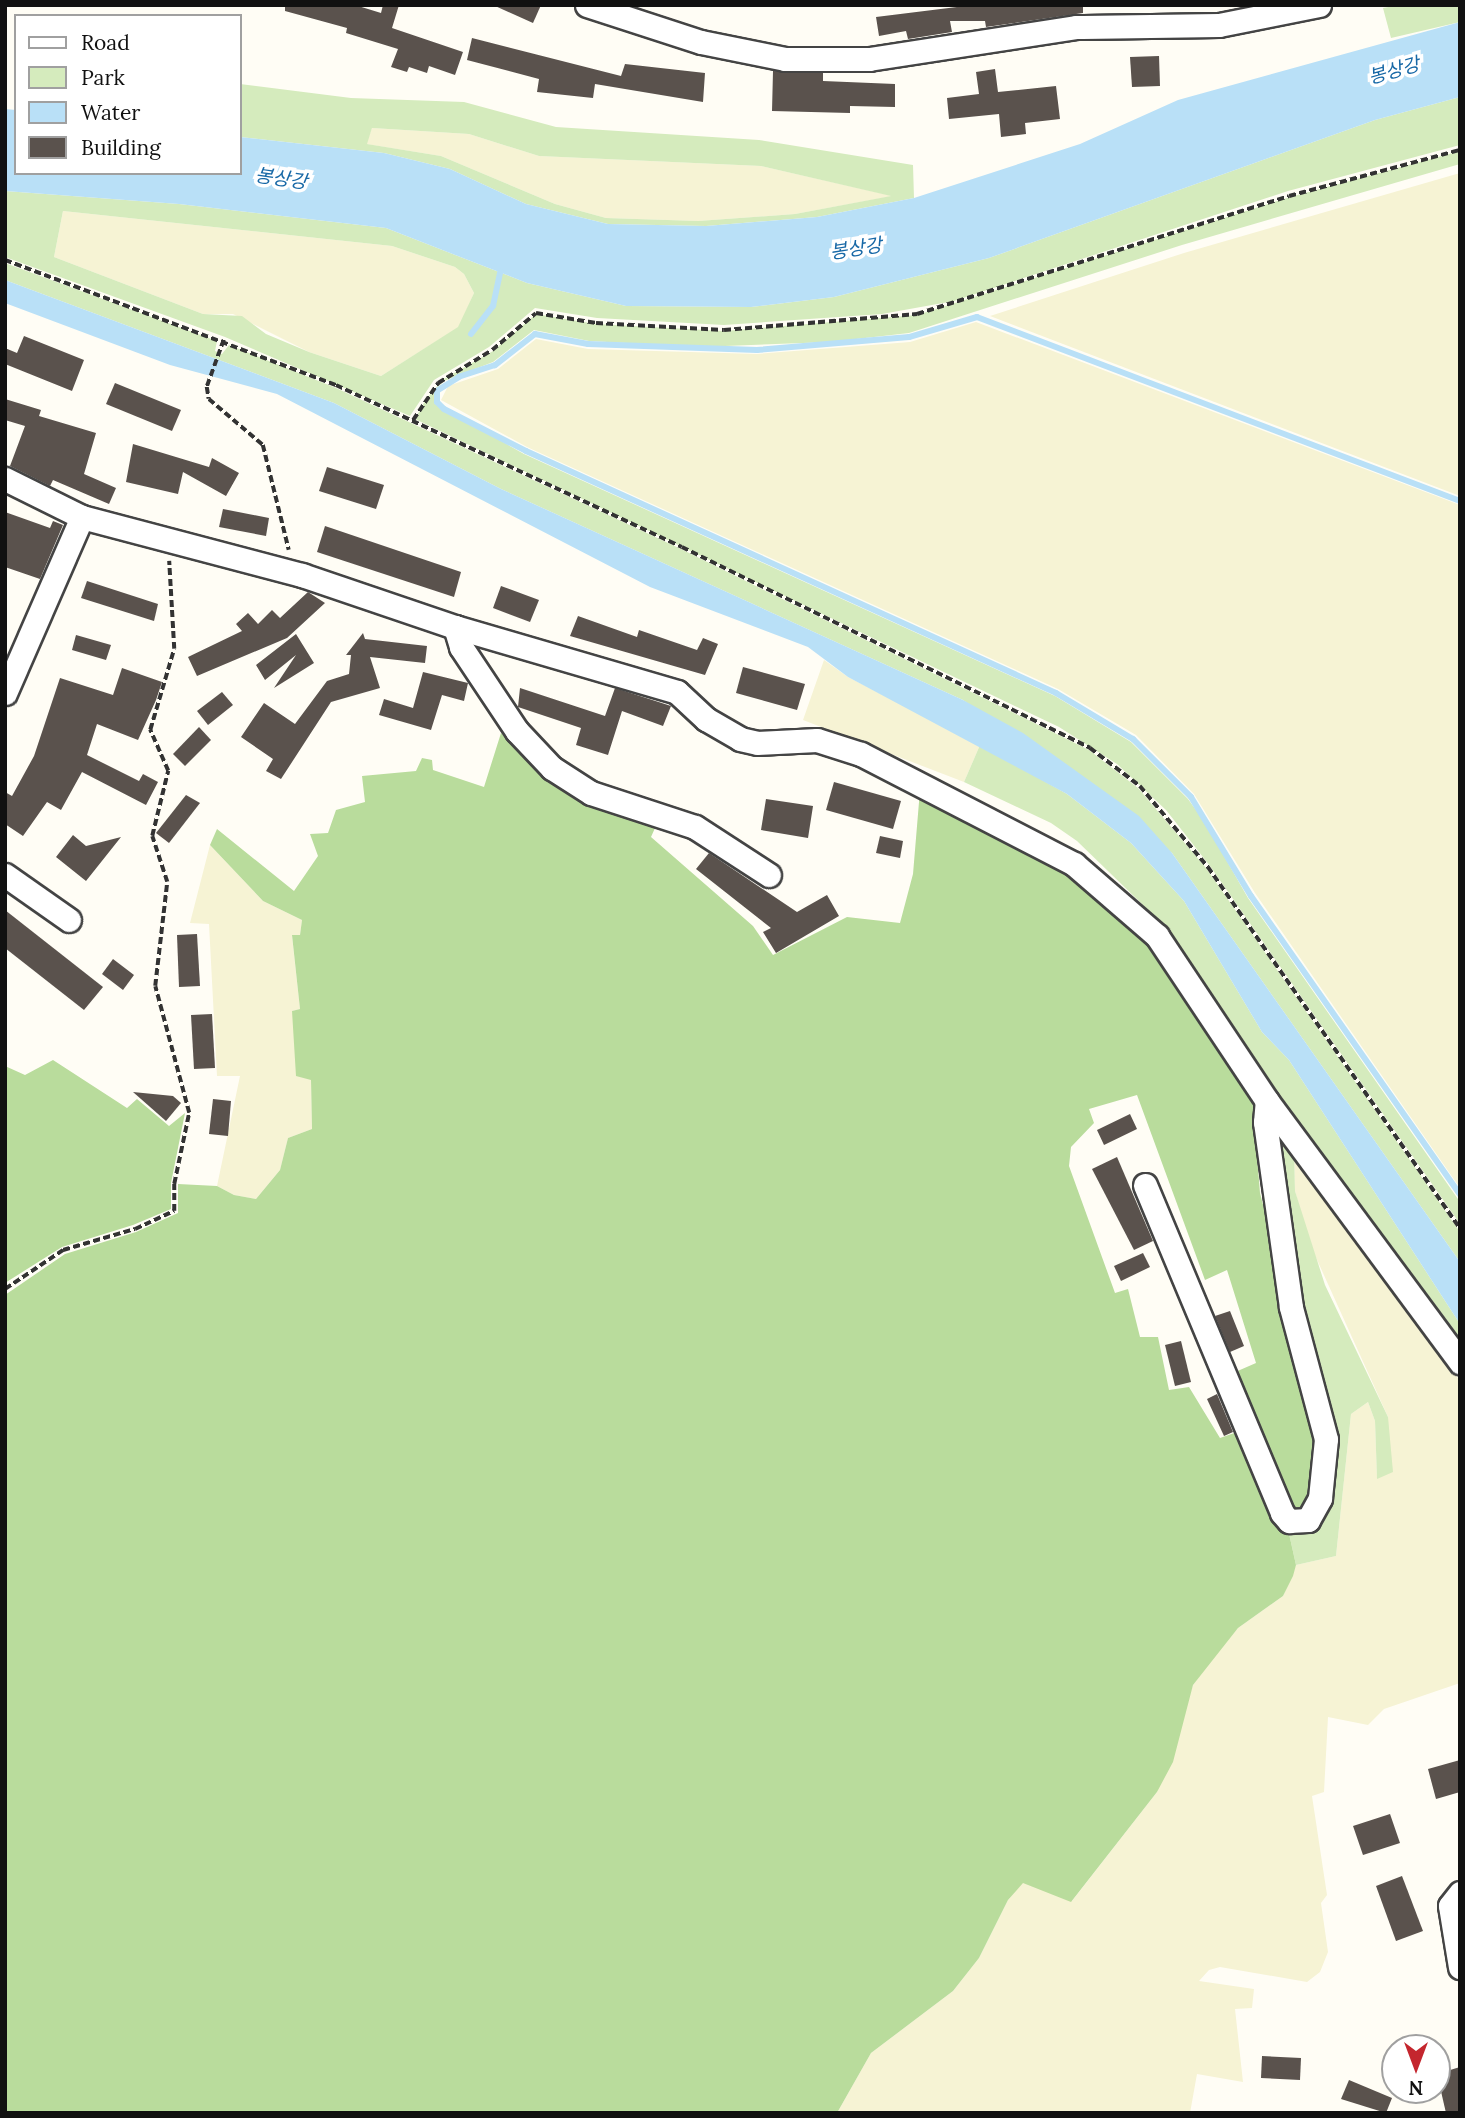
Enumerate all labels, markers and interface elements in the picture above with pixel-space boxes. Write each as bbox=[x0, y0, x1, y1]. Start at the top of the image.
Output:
legend bbox=[14, 14, 242, 175]
text: Road bbox=[81, 29, 130, 56]
water label: 봉상강 bbox=[1366, 53, 1422, 89]
text: Park bbox=[81, 64, 125, 91]
text: Water bbox=[81, 99, 140, 126]
text: Building bbox=[81, 134, 161, 161]
water label: 봉상강 bbox=[253, 164, 309, 194]
water label: 봉상강 bbox=[828, 234, 884, 264]
north arrow bbox=[1381, 2034, 1451, 2104]
text: N bbox=[1409, 2076, 1423, 2100]

